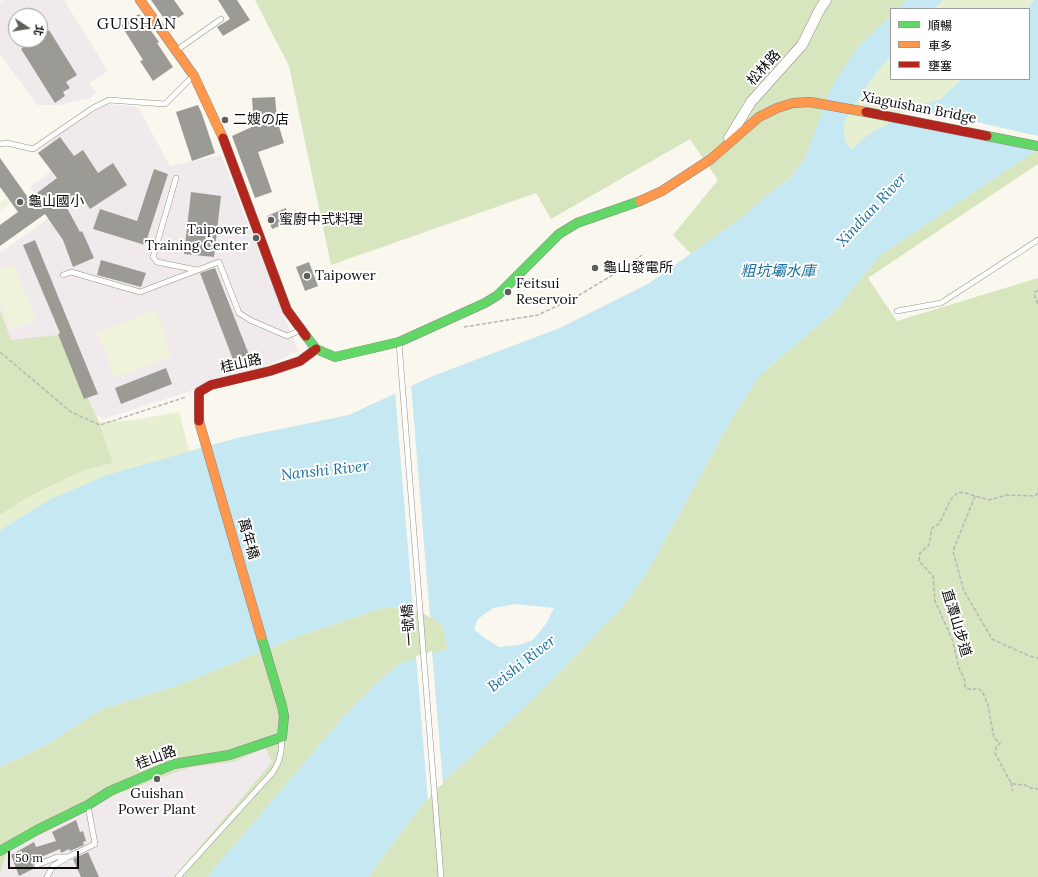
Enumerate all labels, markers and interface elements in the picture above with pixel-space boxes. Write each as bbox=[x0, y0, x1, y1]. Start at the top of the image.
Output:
north arrow bbox=[8, 8, 48, 48]
legend bbox=[890, 8, 1030, 80]
district label: GUISHAN bbox=[97, 14, 177, 34]
text: 順暢 bbox=[928, 18, 952, 33]
text: 北 bbox=[31, 23, 47, 37]
text: 車多 bbox=[928, 38, 952, 53]
street label: 松林路 bbox=[744, 47, 784, 89]
text: 壅塞 bbox=[928, 58, 952, 73]
street label: Xiaguishan Bridge bbox=[860, 89, 978, 127]
place label: 二嫂の店 bbox=[233, 112, 289, 128]
marker: 二嫂の店 bbox=[220, 115, 230, 125]
water label: Xindian River bbox=[833, 169, 911, 251]
place label: 龜山國小 bbox=[28, 194, 84, 210]
marker: 龜山國小 bbox=[15, 197, 25, 207]
place label: 蜜廚中式料理 bbox=[279, 212, 363, 228]
marker: 蜜廚中式料理 bbox=[266, 215, 276, 225]
place label: Taipower Training Center bbox=[145, 222, 248, 254]
marker: Taipower Training Center bbox=[251, 233, 261, 243]
place label: 龜山發電所 bbox=[603, 260, 673, 276]
marker: 龜山發電所 bbox=[590, 263, 600, 273]
water label: 粗坑壩水庫 bbox=[741, 263, 815, 281]
place label: Taipower bbox=[315, 268, 376, 284]
marker: Taipower bbox=[302, 271, 312, 281]
place label: Feitsui Reservoir bbox=[516, 276, 578, 308]
marker: Feitsui Reservoir bbox=[503, 287, 513, 297]
street label: 桂山路 bbox=[219, 351, 263, 377]
water label: Nanshi River bbox=[280, 457, 370, 485]
street label: 萬年橋 bbox=[234, 516, 262, 562]
street label: 直潭山步道 bbox=[938, 587, 974, 659]
street label: 一號橋 bbox=[399, 603, 419, 647]
water label: Beishi River bbox=[484, 632, 560, 696]
street label: 桂山路 bbox=[133, 743, 179, 773]
marker: Guishan Power Plant bbox=[152, 774, 162, 784]
place label: Guishan Power Plant bbox=[118, 786, 196, 818]
scale bar bbox=[10, 843, 81, 869]
text: 50 m bbox=[15, 850, 43, 865]

